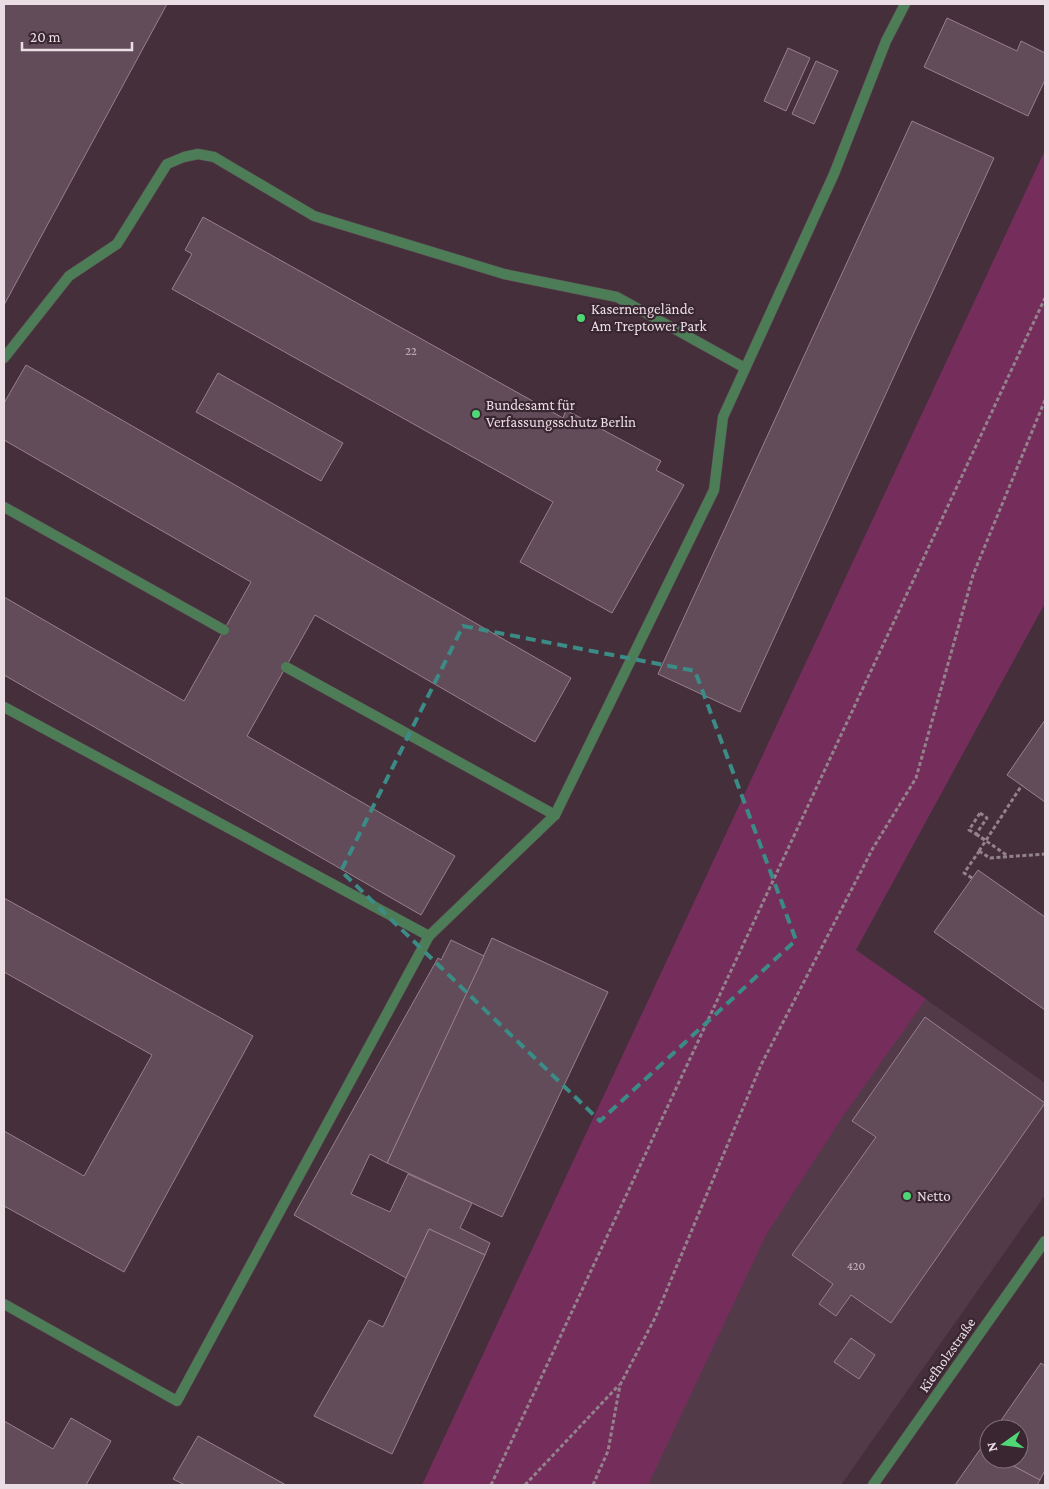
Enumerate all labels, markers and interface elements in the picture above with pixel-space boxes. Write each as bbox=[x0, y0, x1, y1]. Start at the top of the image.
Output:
scale bar bbox=[22, 20, 132, 52]
text: 20 m bbox=[30, 29, 61, 45]
place label: Kasernengelände Am Treptower Park bbox=[591, 301, 707, 335]
marker: Kasernengelände Am Treptower Park bbox=[575, 312, 587, 324]
house number: 22 bbox=[405, 344, 417, 358]
place label: Bundesamt für Verfassungsschutz Berlin bbox=[486, 397, 636, 431]
marker: Bundesamt für Verfassungsschutz Berlin bbox=[470, 408, 482, 420]
place label: Netto bbox=[917, 1188, 951, 1204]
marker: Netto bbox=[901, 1190, 913, 1202]
house number: 420 bbox=[847, 1259, 865, 1273]
street label: Kiefholzstraße bbox=[915, 1314, 979, 1395]
north arrow bbox=[979, 1419, 1029, 1469]
text: N bbox=[982, 1440, 1000, 1454]

